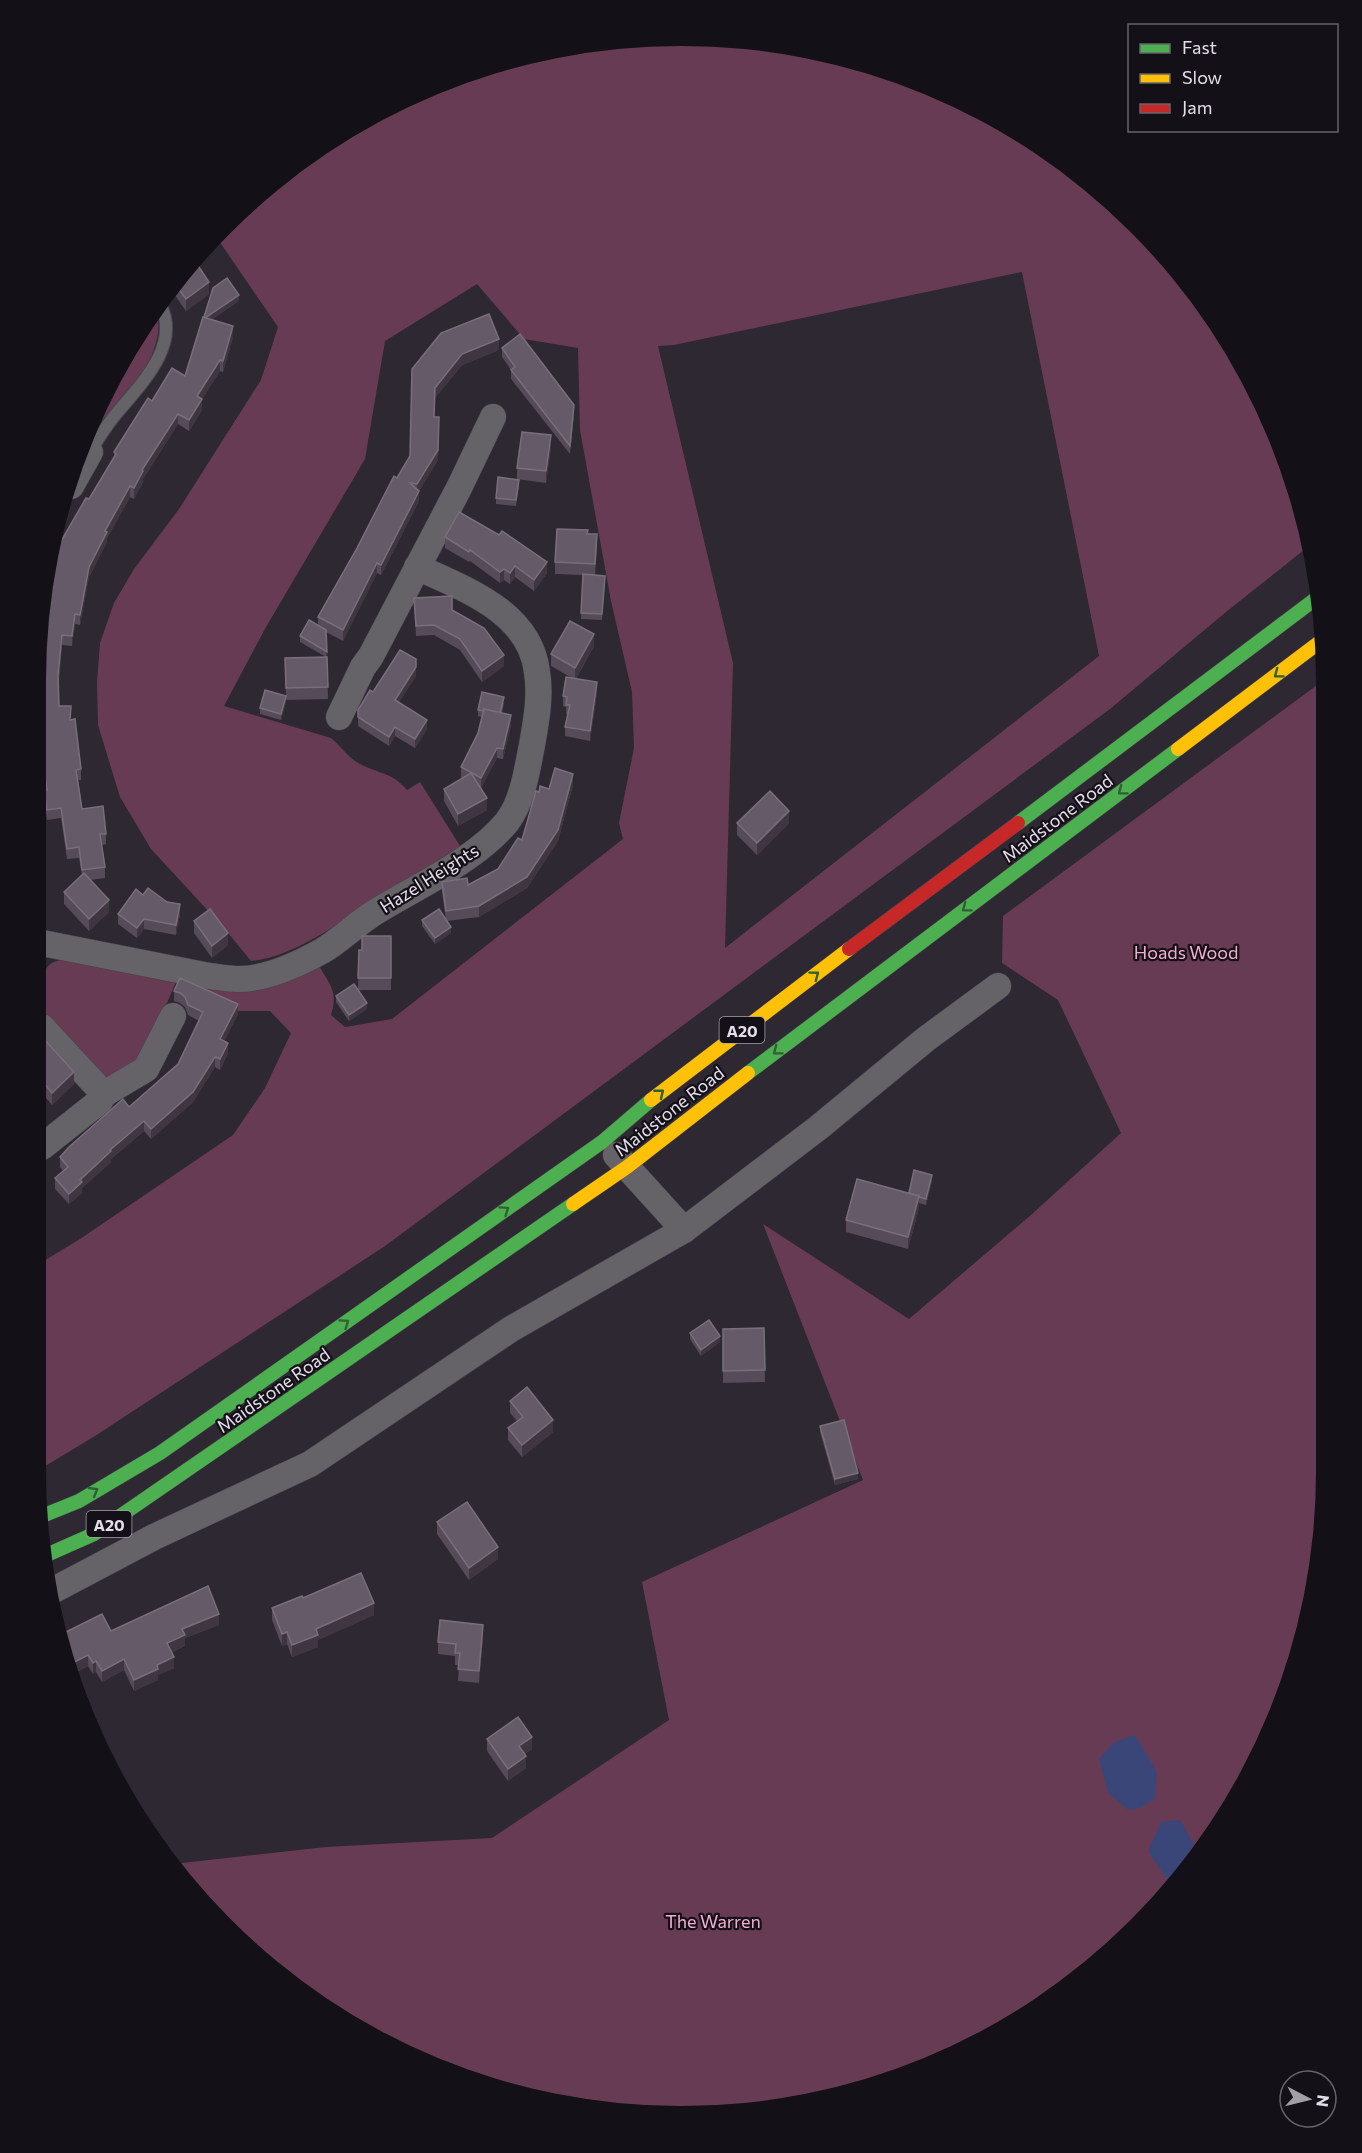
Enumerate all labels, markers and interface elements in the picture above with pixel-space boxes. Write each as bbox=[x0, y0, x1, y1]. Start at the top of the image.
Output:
legend bbox=[1128, 24, 1338, 132]
text: Fast bbox=[1182, 36, 1217, 58]
text: Slow bbox=[1182, 66, 1222, 88]
text: Jam bbox=[1182, 96, 1212, 118]
one-way arrow bbox=[1273, 666, 1284, 677]
street label: Maidstone Road bbox=[997, 769, 1117, 867]
one-way arrow bbox=[1118, 784, 1129, 795]
street label: Hazel Heights bbox=[375, 839, 483, 917]
one-way arrow bbox=[962, 901, 973, 912]
park label: Hoads Wood bbox=[1134, 941, 1238, 963]
one-way arrow bbox=[809, 972, 820, 983]
road number: A20 bbox=[720, 1017, 764, 1043]
one-way arrow bbox=[773, 1044, 784, 1055]
street label: Maidstone Road bbox=[610, 1061, 728, 1161]
one-way arrow bbox=[653, 1089, 664, 1100]
one-way arrow bbox=[498, 1206, 509, 1217]
one-way arrow bbox=[339, 1319, 350, 1330]
street label: Maidstone Road bbox=[212, 1343, 334, 1437]
one-way arrow bbox=[88, 1487, 98, 1499]
road number: A20 bbox=[86, 1511, 132, 1537]
park label: The Warren bbox=[665, 1910, 761, 1932]
north arrow bbox=[1278, 2069, 1338, 2129]
text: N bbox=[1313, 2094, 1334, 2108]

